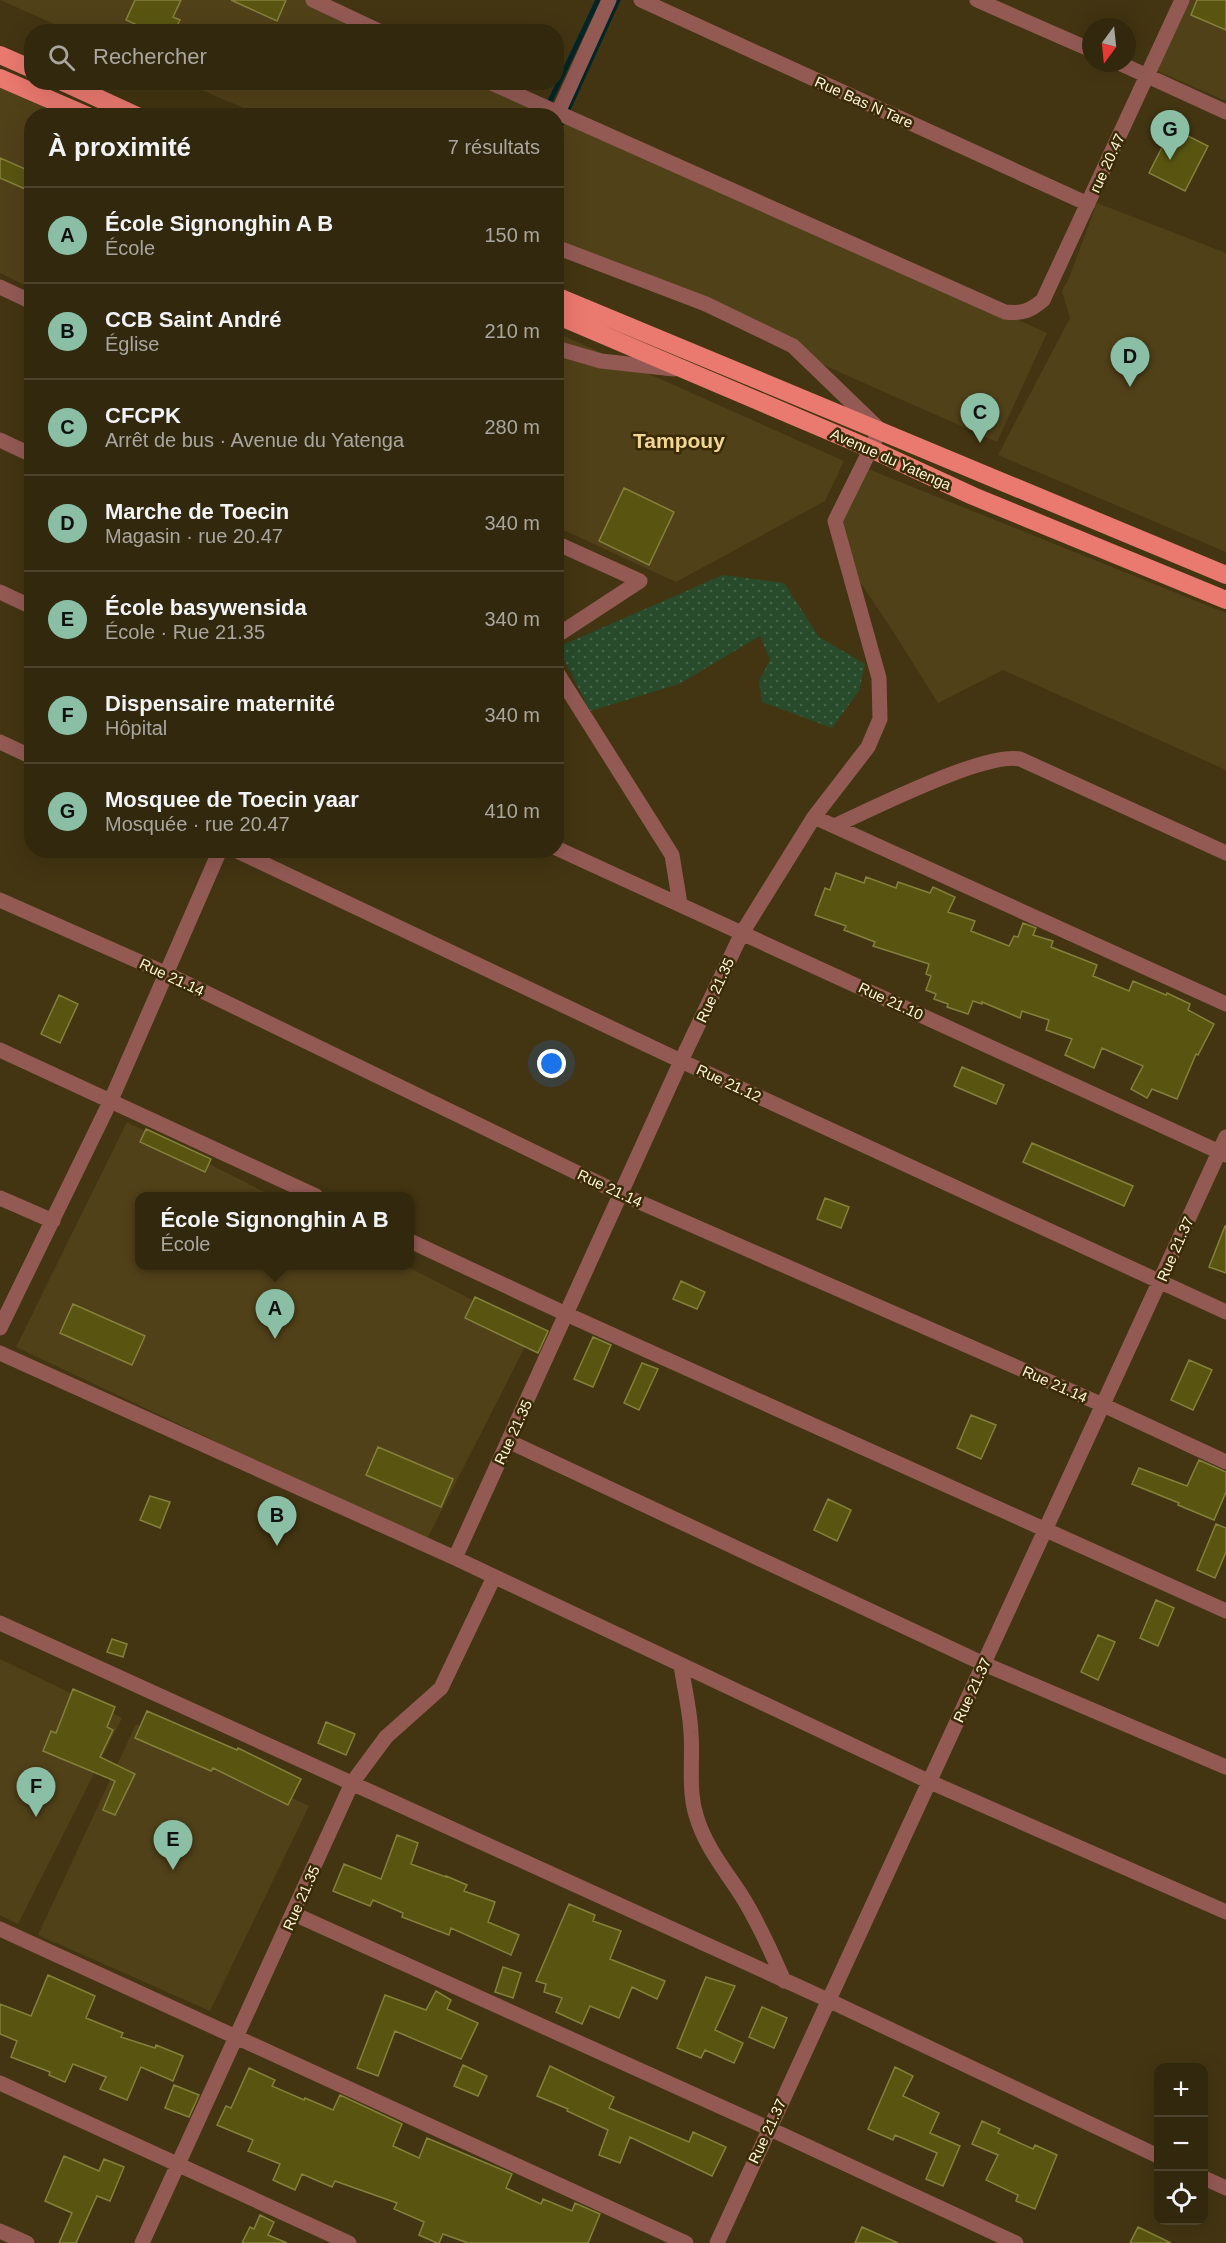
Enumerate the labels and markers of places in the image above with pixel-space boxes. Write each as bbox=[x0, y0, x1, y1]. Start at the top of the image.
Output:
pin: G bbox=[1150, 110, 1190, 160]
pin: D bbox=[1110, 338, 1150, 387]
pin: C bbox=[960, 394, 1000, 443]
pin: A bbox=[256, 1290, 294, 1339]
pin: B bbox=[258, 1496, 296, 1546]
pin: F bbox=[16, 1768, 56, 1817]
pin: E bbox=[154, 1820, 192, 1870]

